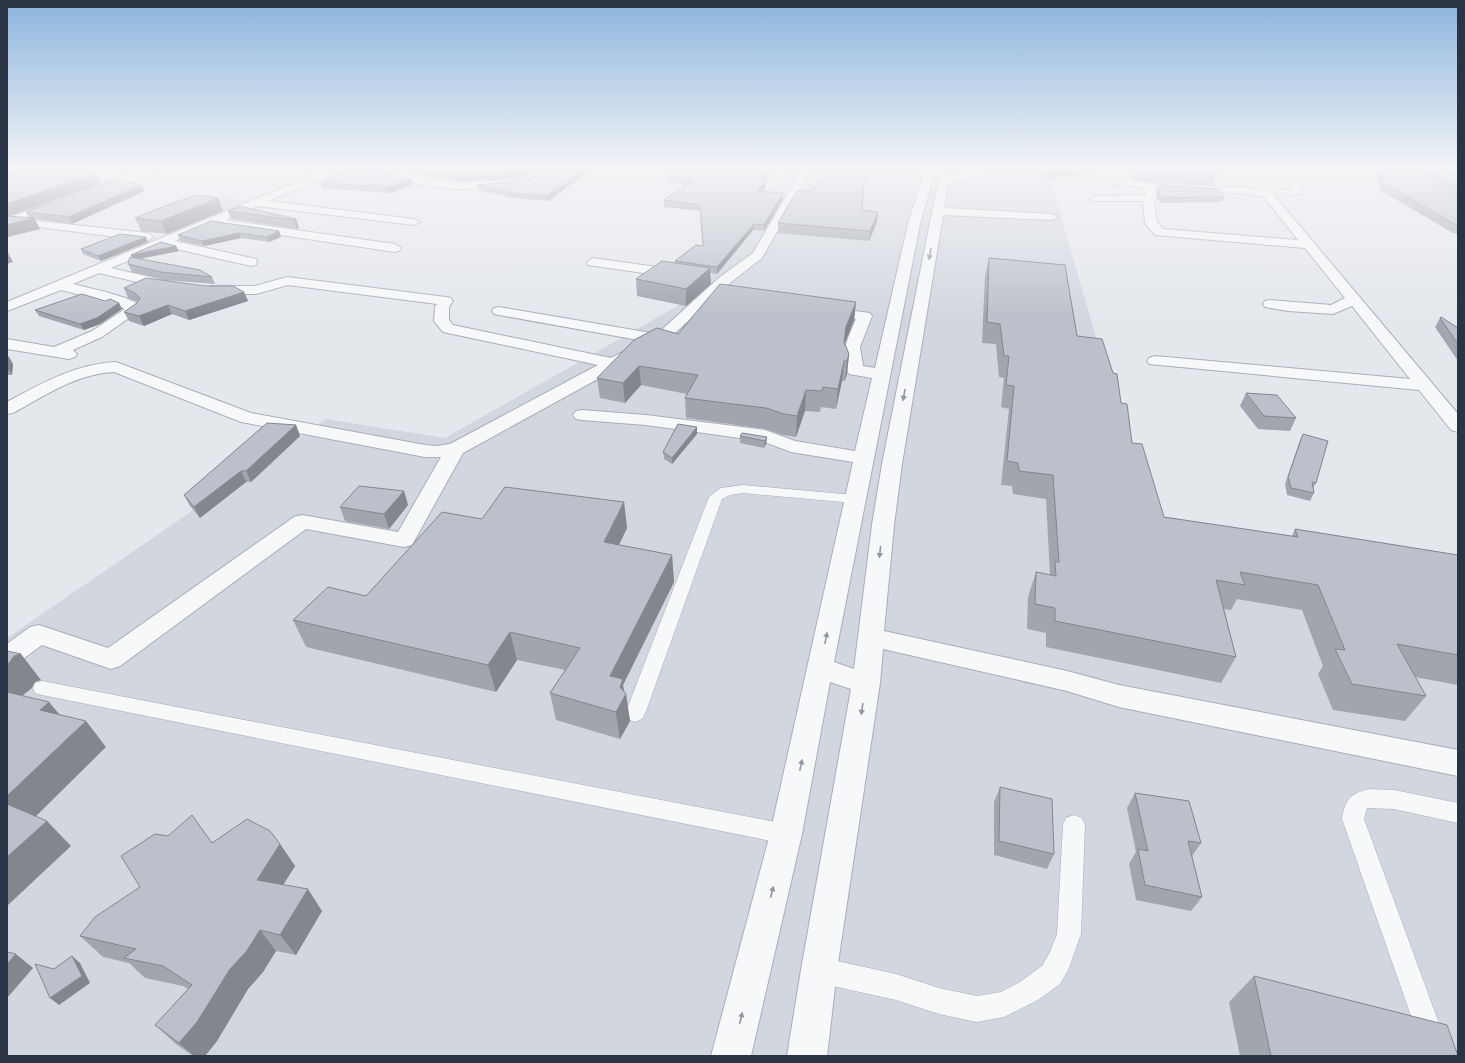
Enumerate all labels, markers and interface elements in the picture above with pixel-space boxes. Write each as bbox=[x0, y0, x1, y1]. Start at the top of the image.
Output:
one-way arrow bbox=[927, 248, 933, 260]
one-way arrow bbox=[900, 389, 906, 401]
one-way arrow bbox=[877, 546, 883, 558]
one-way arrow bbox=[823, 632, 829, 644]
one-way arrow bbox=[859, 702, 865, 715]
one-way arrow bbox=[798, 759, 804, 771]
one-way arrow bbox=[769, 886, 775, 898]
one-way arrow bbox=[738, 1012, 744, 1024]

